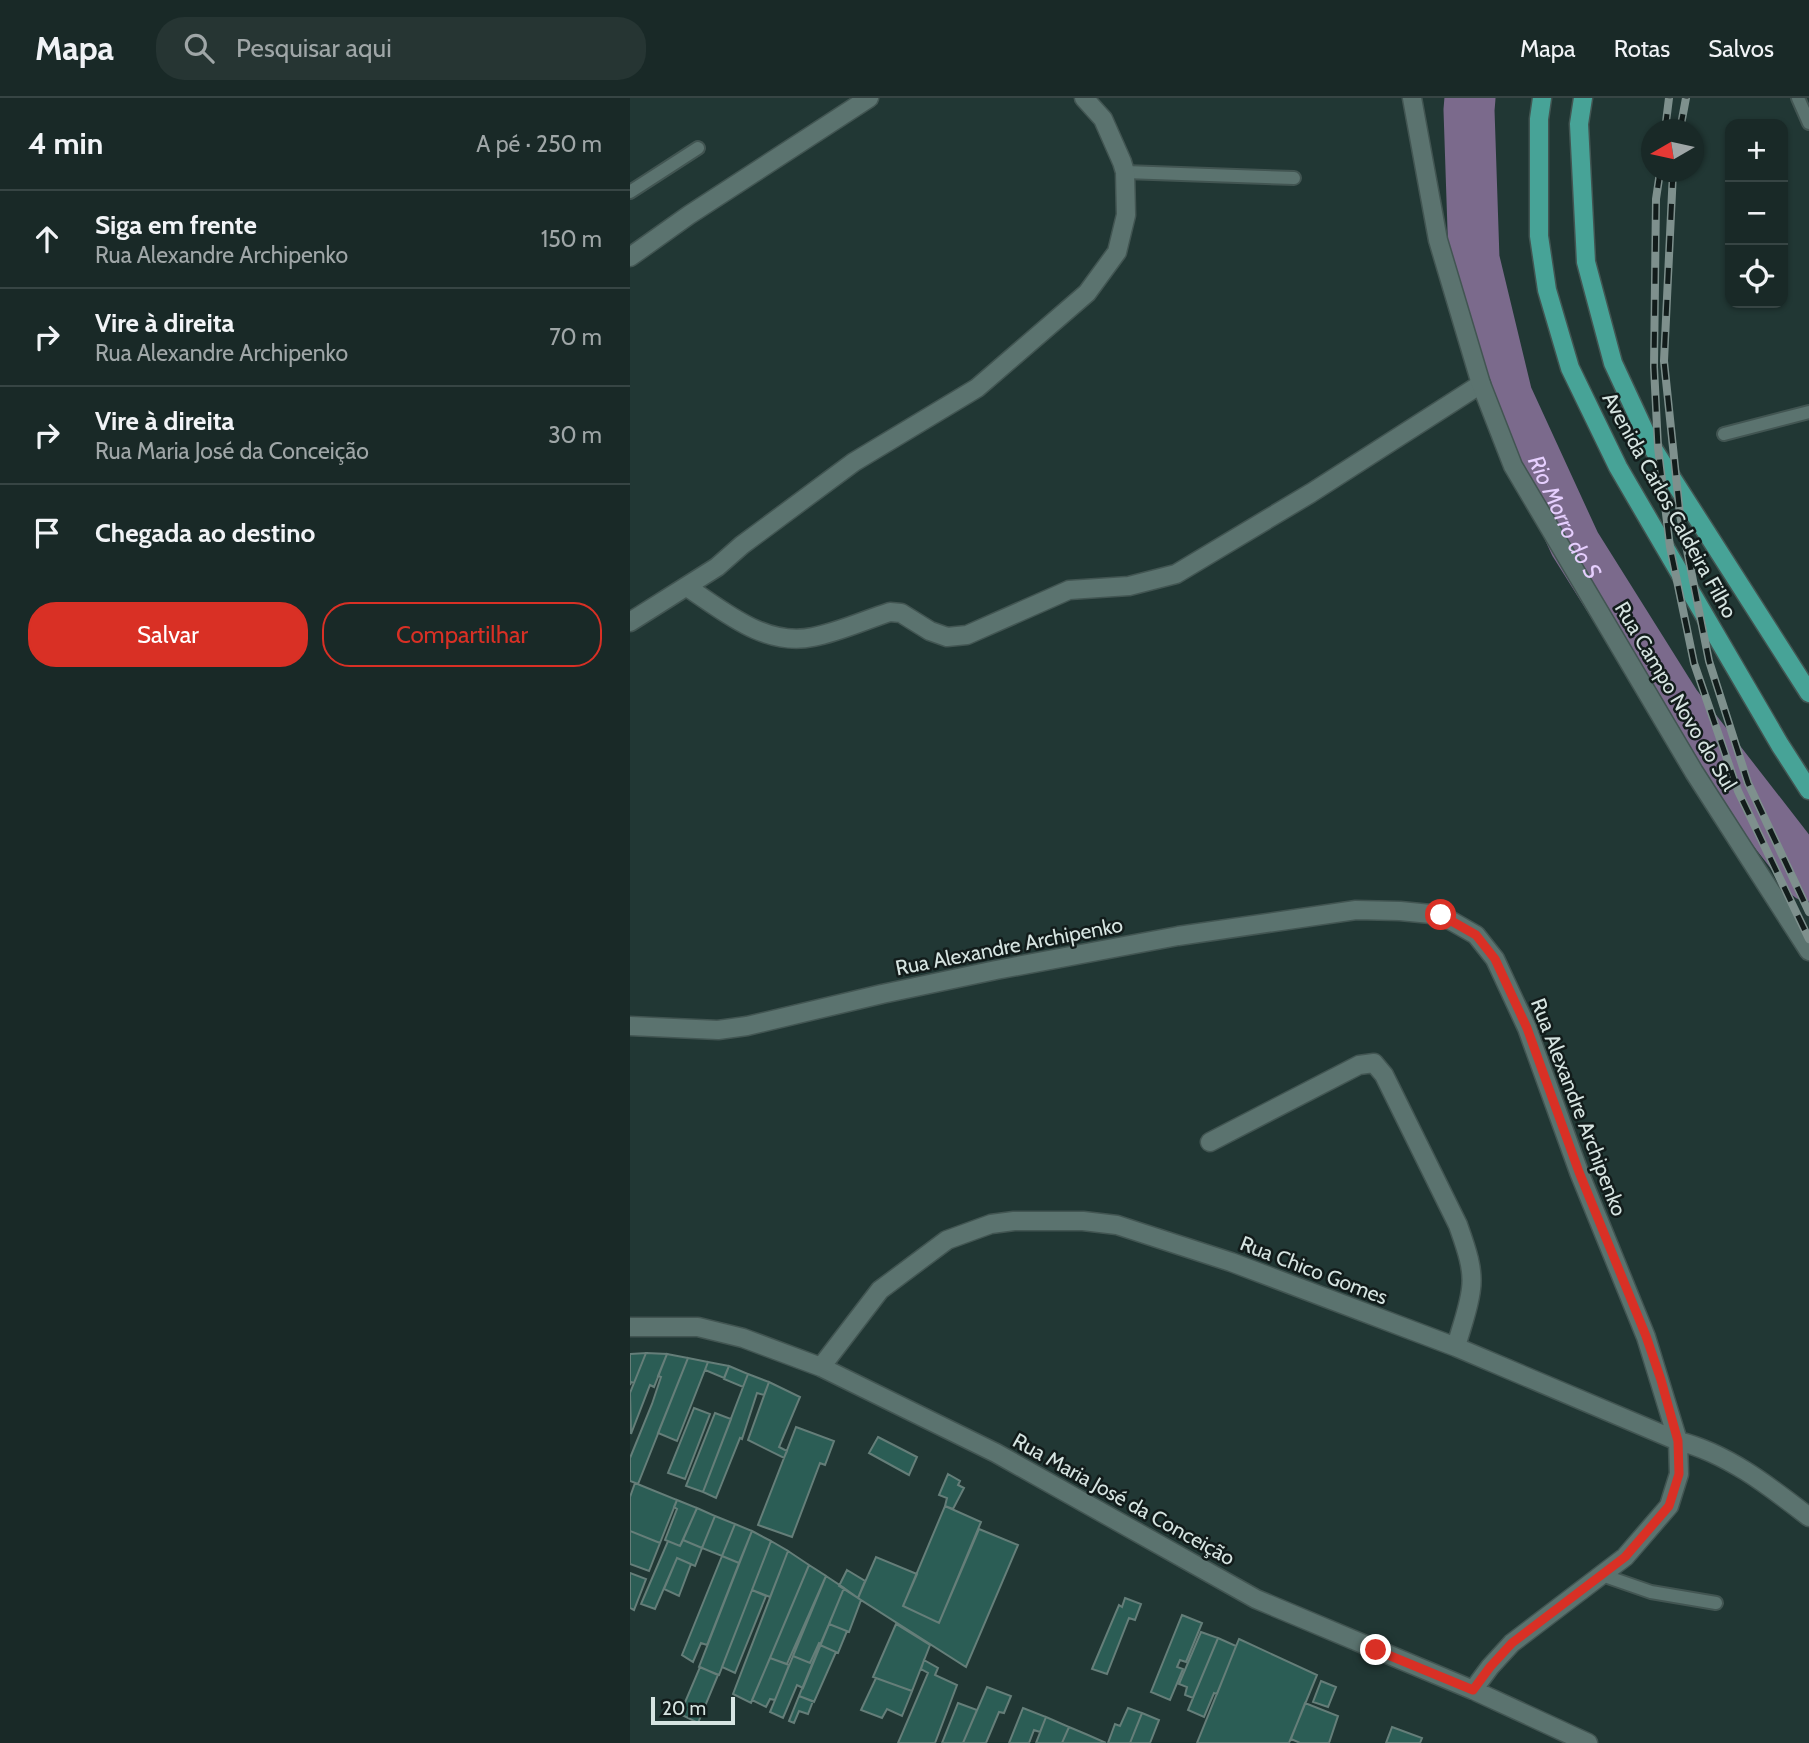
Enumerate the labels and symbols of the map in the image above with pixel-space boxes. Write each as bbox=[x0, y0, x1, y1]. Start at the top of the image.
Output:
north arrow bbox=[1641, 119, 1704, 182]
street label: Avenida Carlos Caldeira Filho bbox=[1597, 388, 1743, 622]
water label: Rio Morro do S bbox=[1522, 451, 1608, 584]
street label: Rua Campo Novo do Sul bbox=[1610, 597, 1742, 795]
route start bbox=[1425, 899, 1456, 930]
street label: Rua Alexandre Archipenko bbox=[893, 912, 1125, 980]
street label: Rua Alexandre Archipenko bbox=[1526, 995, 1632, 1219]
street label: Rua Chico Gomes bbox=[1237, 1230, 1392, 1310]
street label: Rua Maria José da Conceição bbox=[1009, 1427, 1239, 1571]
route end bbox=[1360, 1634, 1391, 1665]
scale bar bbox=[651, 1694, 735, 1726]

